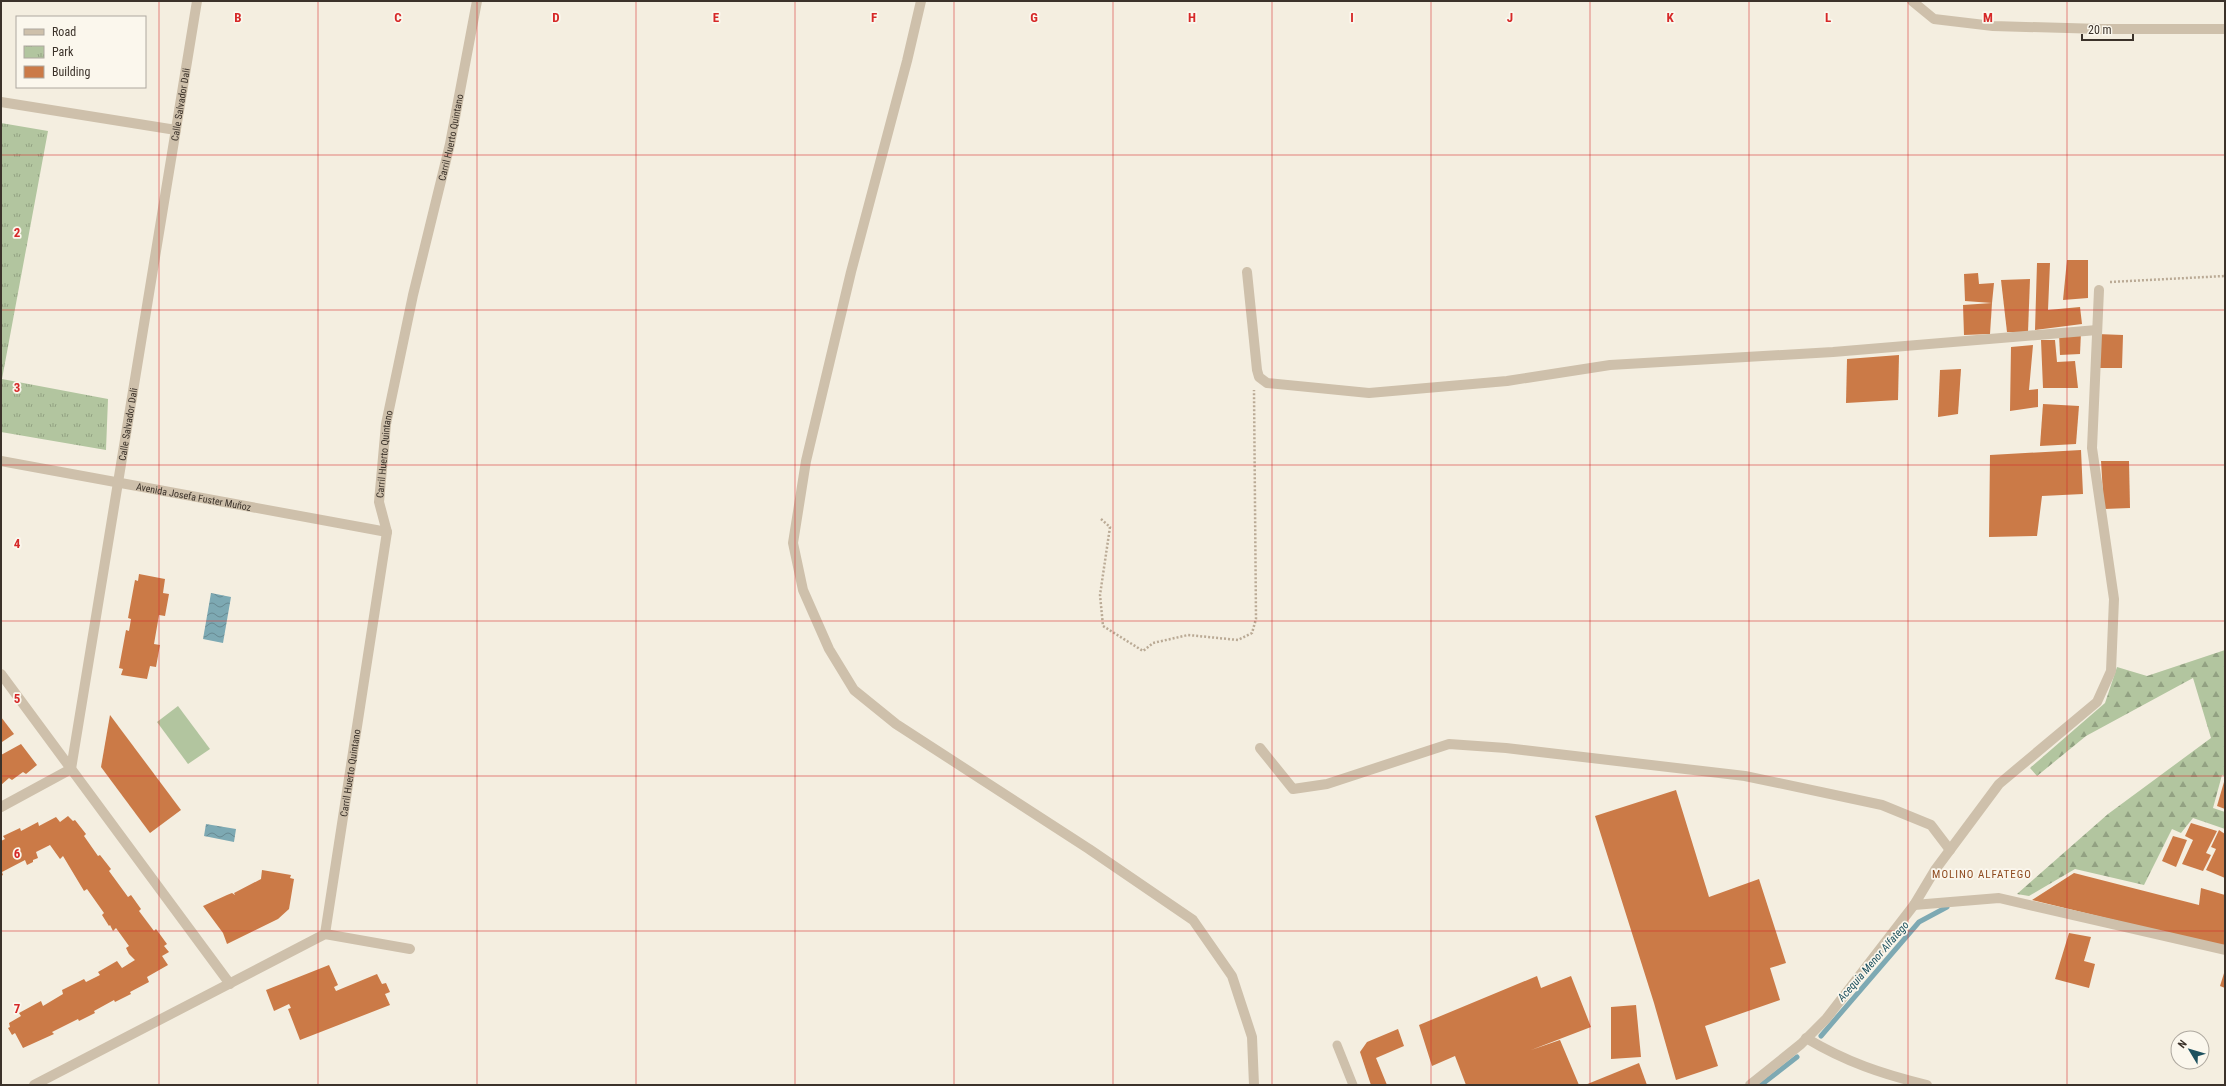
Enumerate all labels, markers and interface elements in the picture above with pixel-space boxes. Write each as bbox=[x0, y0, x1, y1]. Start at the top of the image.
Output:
text: B bbox=[234, 10, 242, 25]
text: C bbox=[394, 10, 402, 25]
text: D bbox=[552, 10, 560, 25]
text: E bbox=[713, 10, 720, 25]
text: F bbox=[871, 10, 877, 25]
text: G bbox=[1030, 10, 1038, 25]
text: H bbox=[1188, 10, 1196, 25]
text: I bbox=[1350, 10, 1354, 25]
text: J bbox=[1507, 10, 1513, 25]
text: K bbox=[1666, 10, 1674, 25]
text: L bbox=[1825, 10, 1831, 25]
text: M bbox=[1983, 10, 1993, 25]
legend bbox=[16, 16, 146, 88]
scale bar bbox=[2082, 16, 2133, 42]
text: 20 m bbox=[2088, 23, 2112, 37]
text: Road bbox=[52, 25, 76, 39]
text: Park bbox=[52, 45, 74, 59]
text: Building bbox=[52, 65, 90, 79]
street label: Calle Salvador Dali bbox=[169, 67, 192, 142]
street label: Carril Huerto Quintano bbox=[436, 93, 465, 182]
text: 2 bbox=[14, 225, 21, 240]
text: 3 bbox=[14, 380, 20, 395]
street label: Calle Salvador Dali bbox=[117, 387, 139, 462]
street label: Carril Huerto Quintano bbox=[374, 409, 395, 499]
street label: Avenida Josefa Fuster Muñoz bbox=[135, 481, 252, 513]
text: 4 bbox=[14, 536, 21, 551]
text: 5 bbox=[14, 691, 21, 706]
street label: Carril Huerto Quintano bbox=[338, 728, 363, 817]
text: 6 bbox=[14, 846, 21, 861]
district label: MOLINO ALFATEGO bbox=[1932, 868, 2032, 881]
water label: Acequia Menor Alfatego bbox=[1834, 919, 1912, 1005]
text: 7 bbox=[14, 1001, 21, 1016]
north arrow bbox=[2170, 1030, 2210, 1070]
text: N bbox=[2175, 1037, 2190, 1051]

